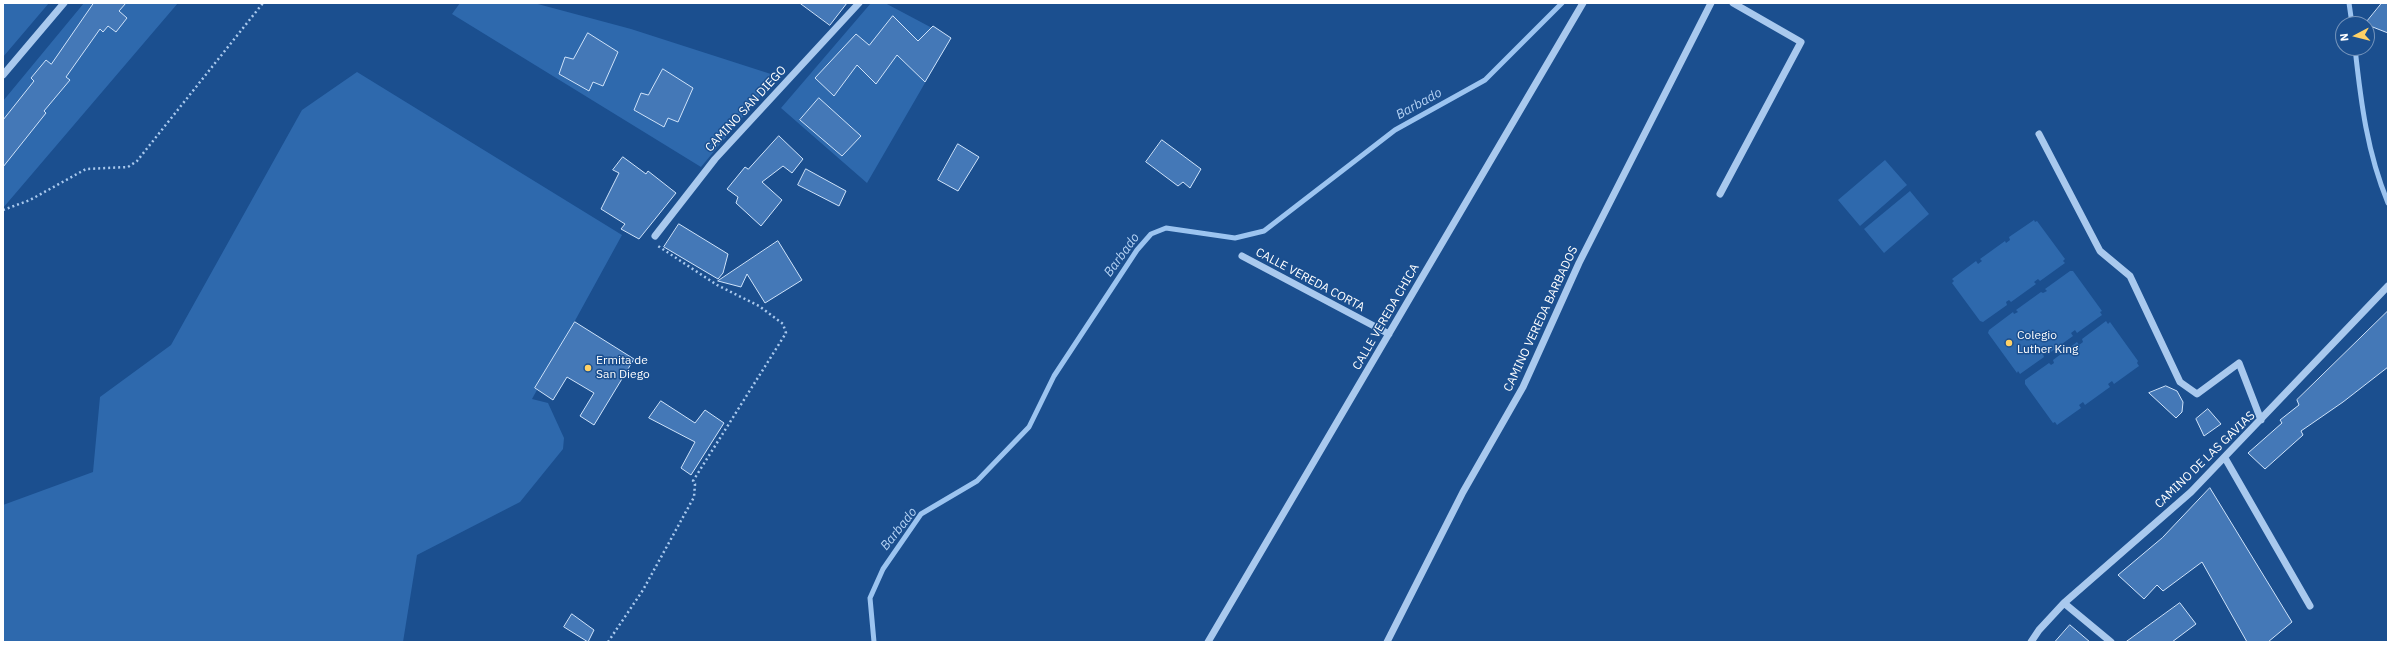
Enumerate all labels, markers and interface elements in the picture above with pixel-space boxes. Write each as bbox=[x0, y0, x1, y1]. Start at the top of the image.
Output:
north arrow bbox=[2335, 16, 2375, 56]
text: N bbox=[2337, 33, 2352, 42]
street label: CAMINO SAN DIEGO bbox=[702, 63, 790, 155]
water label: Barbado bbox=[1393, 85, 1445, 123]
water label: Barbado bbox=[1101, 230, 1143, 280]
street label: CAMINO VEREDA BARBADOS bbox=[1501, 244, 1581, 394]
street label: CALLE VEREDA CORTA bbox=[1253, 245, 1367, 315]
street label: CALLE VEREDA CHICA bbox=[1350, 261, 1422, 373]
place label: Colegio Luther King bbox=[2017, 329, 2078, 357]
marker: Colegio Luther King bbox=[2004, 338, 2014, 348]
place label: Ermita de San Diego bbox=[596, 354, 650, 382]
marker: Ermita de San Diego bbox=[583, 363, 593, 373]
street label: CAMINO DE LAS GAVIAS bbox=[2152, 408, 2258, 512]
water label: Barbado bbox=[877, 504, 921, 554]

